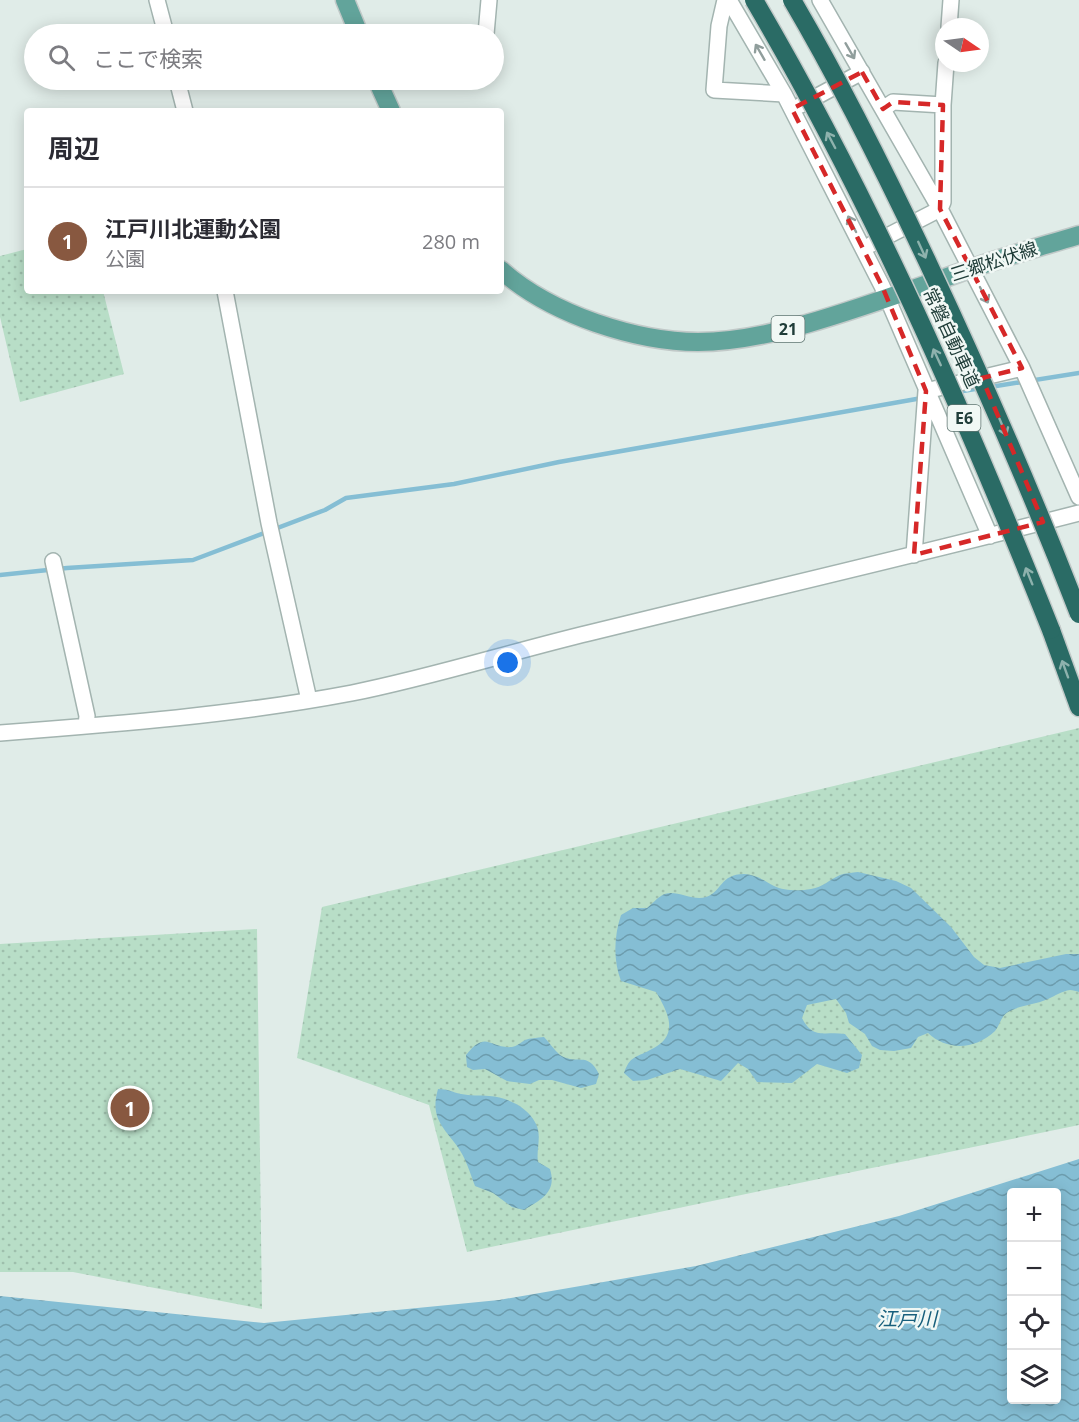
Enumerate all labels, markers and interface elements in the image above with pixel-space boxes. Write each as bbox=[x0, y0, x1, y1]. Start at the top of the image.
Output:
north arrow bbox=[935, 18, 989, 72]
search box bbox=[24, 24, 504, 90]
icon: search bbox=[45, 41, 78, 74]
one-way arrow bbox=[844, 42, 856, 59]
text: ここで検索 bbox=[93, 43, 203, 73]
one-way arrow bbox=[754, 44, 766, 61]
text: 周辺 bbox=[48, 130, 100, 166]
one-way arrow bbox=[824, 131, 836, 149]
text: 江戸川北運動公園 bbox=[105, 213, 281, 243]
one-way arrow bbox=[846, 216, 858, 233]
text: 1 bbox=[62, 228, 73, 255]
text: 280 m bbox=[422, 228, 480, 255]
street label: 三郷松伏線 bbox=[947, 236, 1040, 286]
one-way arrow bbox=[916, 241, 928, 259]
text: 公園 bbox=[105, 245, 145, 272]
street label: 常磐自動車道 bbox=[918, 284, 986, 392]
one-way arrow bbox=[978, 286, 990, 303]
road number: 21 bbox=[772, 316, 804, 342]
one-way arrow bbox=[931, 349, 943, 367]
road number: E6 bbox=[948, 405, 980, 431]
one-way arrow bbox=[998, 418, 1009, 436]
one-way arrow bbox=[1023, 567, 1034, 585]
your location bbox=[493, 648, 522, 677]
one-way arrow bbox=[1059, 660, 1070, 678]
pin: 1 bbox=[110, 1086, 150, 1130]
map controls bbox=[1007, 1188, 1061, 1404]
button: + bbox=[1007, 1188, 1061, 1242]
button: − bbox=[1007, 1242, 1061, 1296]
button: locate bbox=[1007, 1296, 1061, 1350]
water label: 江戸川 bbox=[877, 1305, 939, 1332]
button: layers bbox=[1007, 1350, 1061, 1404]

